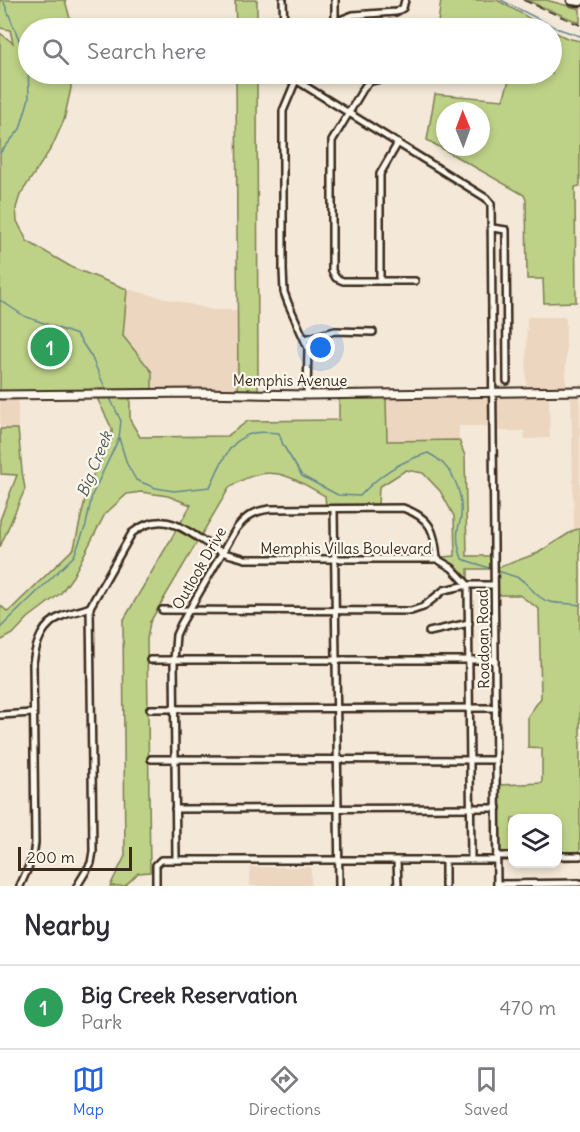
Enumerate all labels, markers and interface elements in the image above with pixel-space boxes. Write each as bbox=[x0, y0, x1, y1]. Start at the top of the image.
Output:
search box bbox=[18, 18, 562, 84]
icon: search bbox=[39, 35, 72, 68]
text: Search here bbox=[87, 37, 206, 65]
north arrow bbox=[436, 102, 490, 156]
pin: 1 bbox=[31, 324, 70, 370]
your location bbox=[306, 333, 335, 362]
street label: Memphis Avenue bbox=[233, 371, 347, 390]
water label: Big Creek bbox=[72, 427, 117, 500]
street label: Outlook Drive bbox=[168, 523, 230, 613]
street label: Memphis Villas Boulevard bbox=[260, 539, 432, 558]
street label: Roadoan Road bbox=[473, 589, 493, 689]
map controls bbox=[508, 814, 562, 868]
button: layers bbox=[508, 814, 562, 868]
scale bar bbox=[18, 844, 132, 872]
text: 200 m bbox=[27, 847, 75, 867]
text: Nearby bbox=[24, 909, 110, 942]
text: Big Creek Reservation bbox=[81, 981, 297, 1009]
text: 1 bbox=[40, 995, 47, 1020]
text: 470 m bbox=[499, 995, 556, 1020]
text: Park bbox=[81, 1009, 122, 1034]
tab: Map bbox=[72, 1063, 105, 1119]
tab: Directions bbox=[248, 1063, 321, 1119]
tab: Saved bbox=[464, 1063, 508, 1119]

